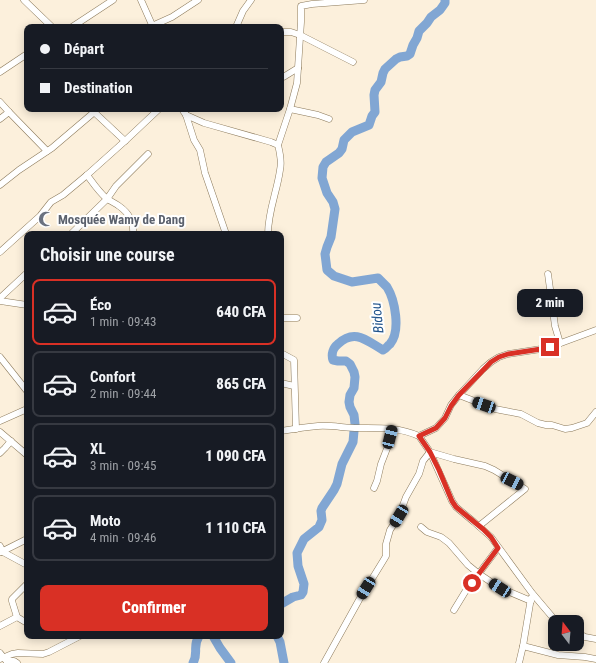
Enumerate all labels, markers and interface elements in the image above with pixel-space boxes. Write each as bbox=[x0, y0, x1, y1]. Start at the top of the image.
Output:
text: Départ bbox=[64, 40, 104, 58]
text: Destination bbox=[64, 79, 133, 97]
mosque icon: Mosquée Wamy de Dang bbox=[37, 210, 55, 228]
place label: Mosquée Wamy de Dang bbox=[58, 212, 185, 227]
text: Choisir une course bbox=[40, 244, 175, 265]
callout: 2 min bbox=[517, 289, 583, 317]
icon: car bbox=[42, 294, 78, 330]
text: 2 min bbox=[536, 295, 564, 310]
text: Éco bbox=[90, 296, 112, 314]
water label: Bidou bbox=[367, 301, 387, 334]
text: 640 CFA bbox=[216, 303, 266, 321]
text: 1 min · 09:43 bbox=[90, 314, 156, 329]
route end bbox=[541, 338, 559, 356]
icon: car bbox=[42, 366, 78, 402]
text: Confort bbox=[90, 368, 136, 386]
text: 865 CFA bbox=[216, 375, 266, 393]
text: 2 min · 09:44 bbox=[90, 386, 156, 401]
car bbox=[471, 395, 497, 415]
car bbox=[381, 424, 399, 450]
icon: car bbox=[42, 438, 78, 474]
text: XL bbox=[90, 440, 106, 458]
text: 1 090 CFA bbox=[205, 447, 266, 465]
text: 3 min · 09:45 bbox=[90, 458, 156, 473]
car bbox=[499, 470, 525, 492]
car bbox=[388, 503, 410, 529]
icon: car bbox=[42, 510, 78, 546]
text: Moto bbox=[90, 512, 121, 530]
text: 1 110 CFA bbox=[205, 519, 266, 537]
text: 4 min · 09:46 bbox=[90, 530, 156, 545]
route start bbox=[463, 574, 481, 592]
car bbox=[355, 575, 377, 601]
car bbox=[487, 576, 513, 600]
button: Confirmer bbox=[40, 585, 268, 631]
north arrow bbox=[548, 615, 584, 651]
map controls bbox=[548, 615, 584, 651]

